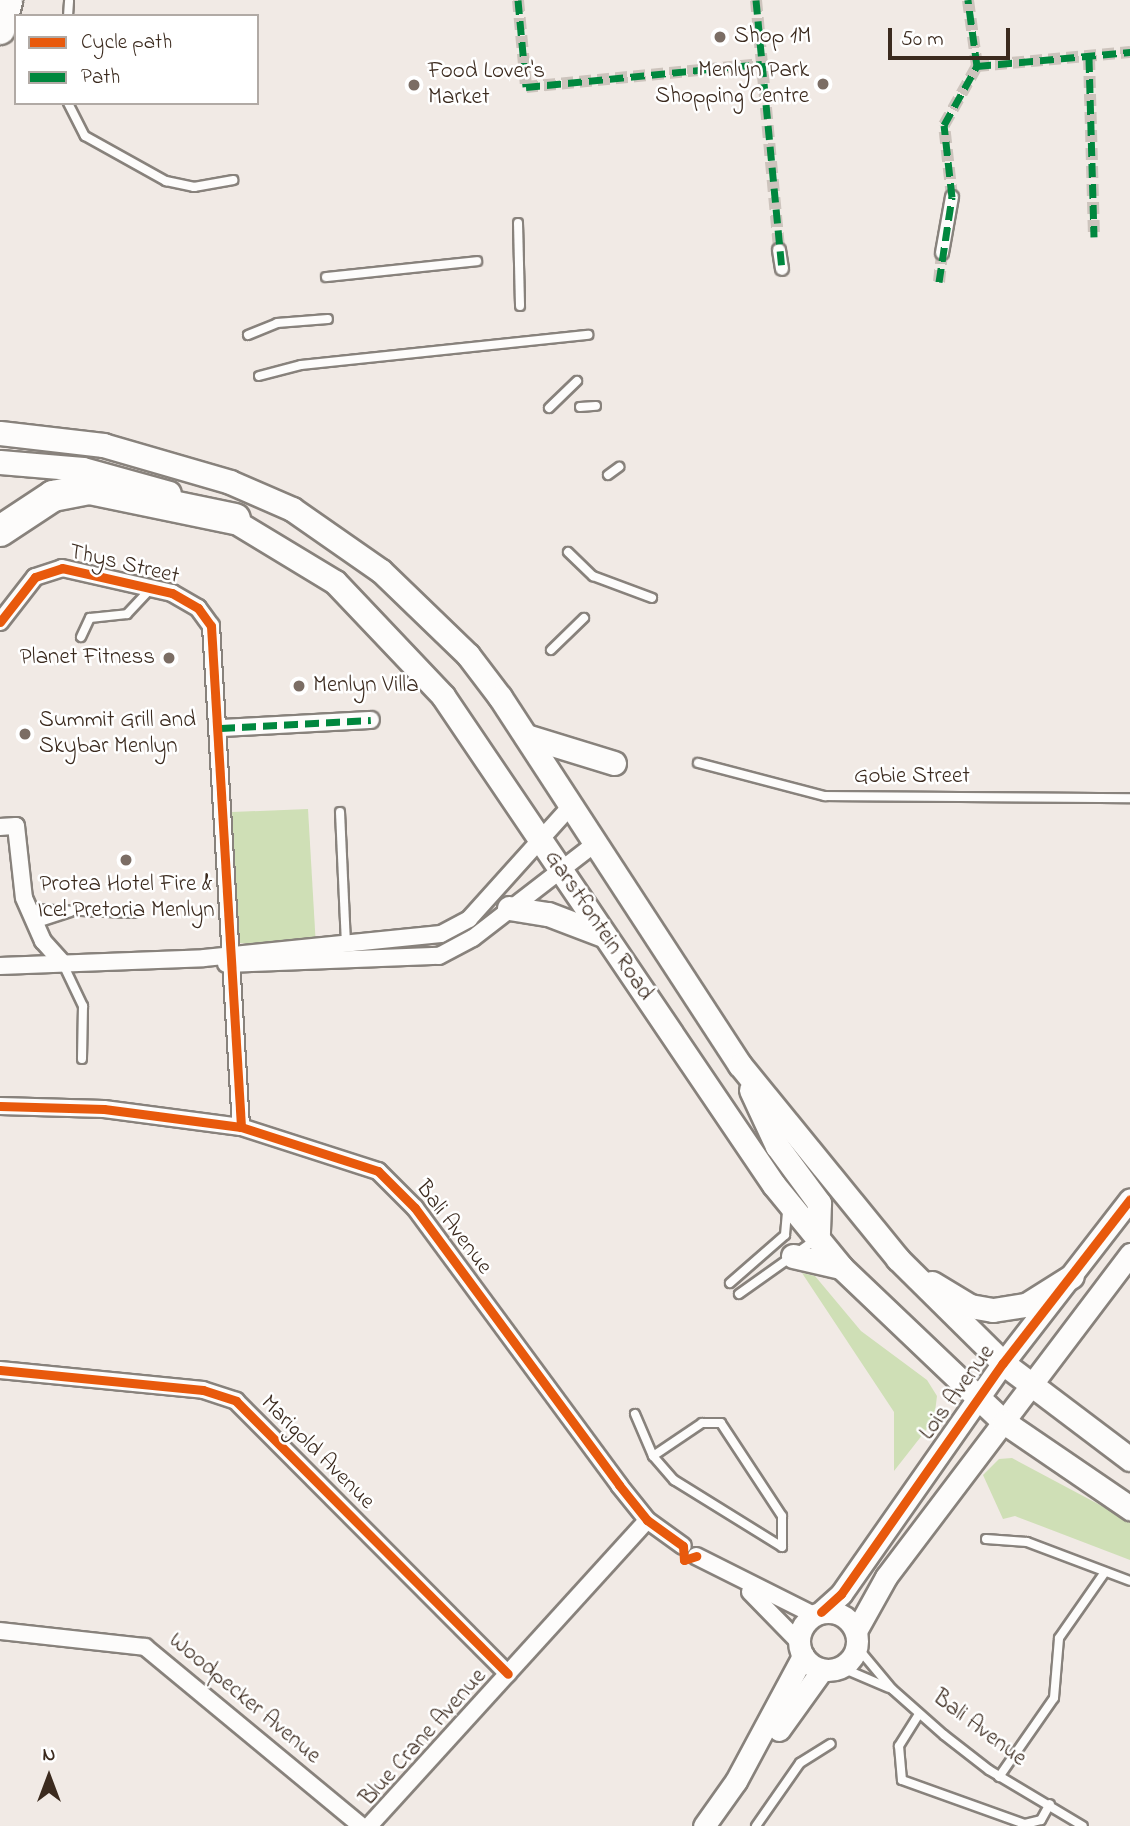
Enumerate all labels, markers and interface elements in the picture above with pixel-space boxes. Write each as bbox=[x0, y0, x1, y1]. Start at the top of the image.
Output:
legend bbox=[14, 14, 259, 105]
scale bar bbox=[892, 14, 1014, 58]
place label: Shop 1M bbox=[734, 23, 811, 51]
text: 50 m bbox=[901, 25, 944, 55]
text: Cycle path bbox=[81, 28, 172, 58]
marker: Shop 1M bbox=[712, 29, 728, 45]
place label: Menlyn Park Shopping Centre bbox=[655, 57, 809, 111]
place label: Food Lover's Market bbox=[428, 58, 545, 112]
text: Path bbox=[81, 63, 120, 93]
marker: Menlyn Park Shopping Centre bbox=[815, 76, 831, 92]
marker: Food Lover's Market bbox=[406, 77, 422, 93]
street label: Thys Street bbox=[66, 539, 182, 591]
place label: Planet Fitness bbox=[20, 644, 155, 672]
marker: Planet Fitness bbox=[161, 650, 177, 666]
place label: Menlyn Villa bbox=[313, 672, 419, 700]
marker: Menlyn Villa bbox=[291, 678, 307, 694]
place label: Summit Grill and Skybar Menlyn bbox=[39, 707, 196, 761]
marker: Summit Grill and Skybar Menlyn bbox=[17, 726, 33, 742]
street label: Gobie Street bbox=[854, 763, 970, 791]
street label: Garstfontein Road bbox=[538, 846, 658, 1006]
marker: Protea Hotel Fire & Ice! Pretoria Menlyn bbox=[118, 852, 134, 868]
place label: Protea Hotel Fire & Ice! Pretoria Menlyn bbox=[37, 871, 215, 925]
street label: Bali Avenue bbox=[409, 1176, 497, 1280]
street label: Lois Avenue bbox=[914, 1340, 1002, 1446]
street label: Marigold Avenue bbox=[254, 1390, 380, 1516]
street label: Woodpecker Avenue bbox=[162, 1627, 326, 1771]
street label: Blue Crane Avenue bbox=[355, 1664, 493, 1812]
street label: Bali Avenue bbox=[927, 1685, 1031, 1773]
north arrow bbox=[14, 1742, 84, 1812]
text: N bbox=[43, 1742, 55, 1769]

